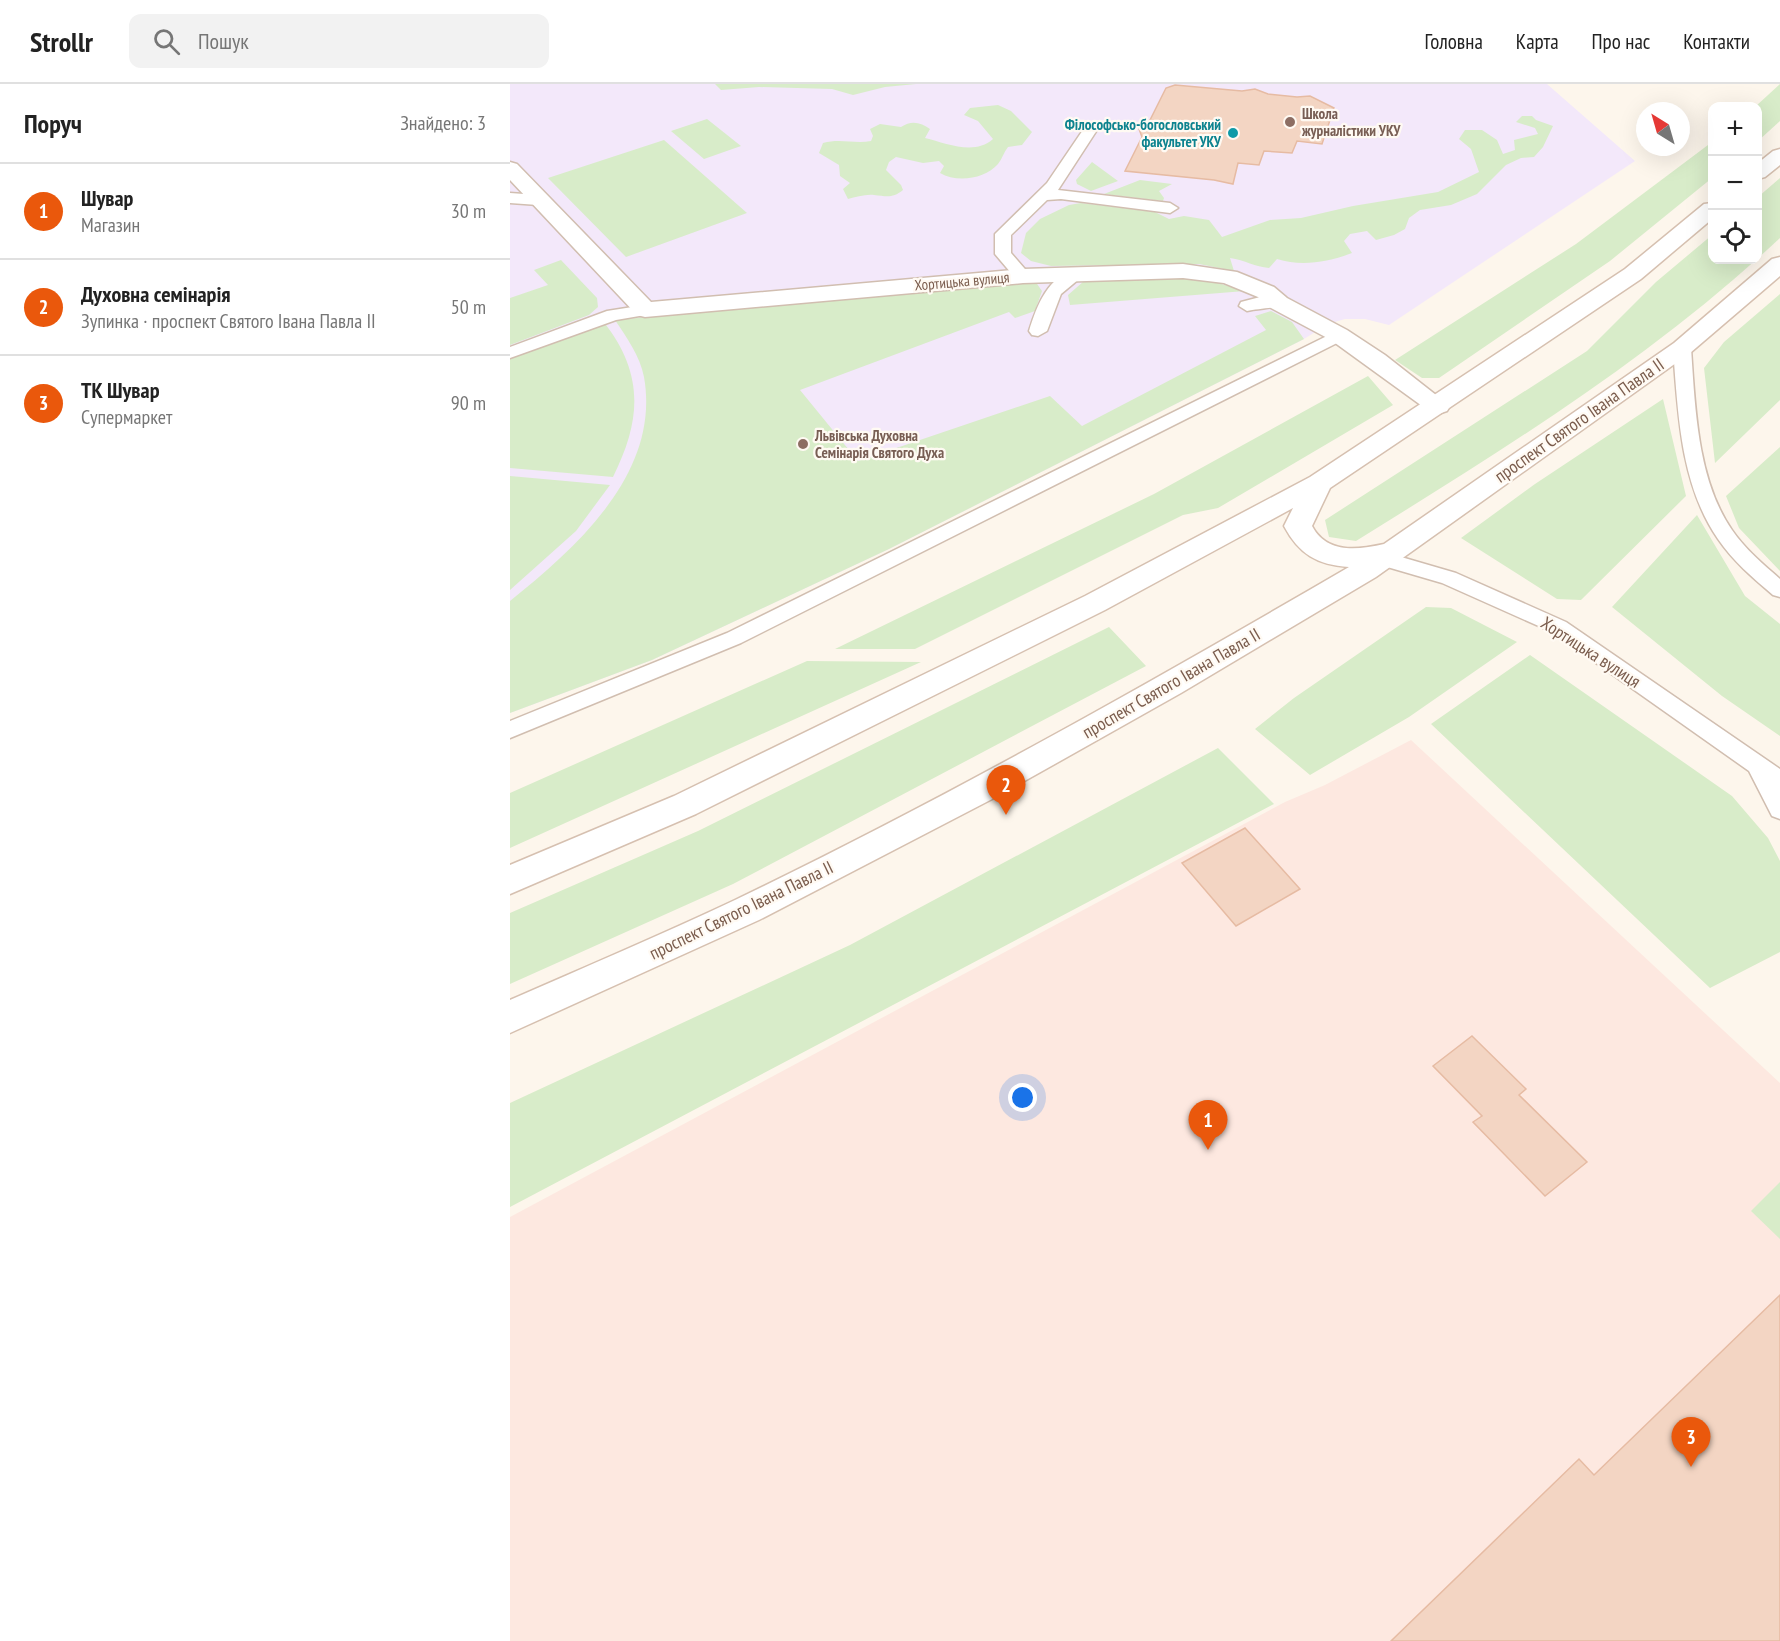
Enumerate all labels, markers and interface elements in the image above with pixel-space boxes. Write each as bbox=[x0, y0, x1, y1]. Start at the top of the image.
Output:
search box bbox=[129, 14, 549, 68]
text: Strollr bbox=[30, 23, 93, 60]
icon: search bbox=[150, 25, 183, 58]
text: Пошук bbox=[198, 27, 249, 55]
text: Головна bbox=[1425, 28, 1483, 55]
text: Карта bbox=[1516, 28, 1559, 55]
text: Про нас bbox=[1592, 28, 1650, 55]
text: Контакти bbox=[1683, 28, 1750, 55]
north arrow bbox=[1636, 102, 1690, 156]
map controls bbox=[1708, 102, 1762, 264]
button: + bbox=[1708, 102, 1762, 156]
place label: Школа журналістики УКУ bbox=[1301, 104, 1401, 140]
text: Поруч bbox=[24, 107, 82, 140]
text: Знайдено: 3 bbox=[400, 110, 486, 136]
place label: Філософсько-богословський факультет УКУ bbox=[1065, 115, 1222, 151]
marker: Школа журналістики УКУ bbox=[1283, 115, 1297, 129]
marker: Філософсько-богословський факультет УКУ bbox=[1226, 126, 1240, 140]
button: − bbox=[1708, 156, 1762, 210]
text: Шувар bbox=[81, 184, 133, 212]
text: 1 bbox=[39, 198, 48, 224]
text: 30 m bbox=[451, 198, 486, 224]
button: locate bbox=[1708, 210, 1762, 264]
text: Магазин bbox=[81, 212, 140, 238]
street label: Хортицька вулиця bbox=[914, 267, 1010, 295]
text: Духовна семінарія bbox=[81, 280, 231, 308]
text: 2 bbox=[39, 294, 48, 320]
text: 50 m bbox=[451, 294, 486, 320]
text: Зупинка · проспект Святого Івана Павла II bbox=[81, 308, 376, 334]
street label: проспект Святого Івана Павла II bbox=[1490, 353, 1668, 487]
text: ТК Шувар bbox=[81, 376, 159, 404]
text: 3 bbox=[39, 390, 48, 416]
text: 90 m bbox=[451, 390, 486, 416]
text: Супермаркет bbox=[81, 404, 172, 430]
place label: Львівська Духовна Семінарія Святого Духа bbox=[814, 426, 944, 462]
marker: Львівська Духовна Семінарія Святого Духа bbox=[796, 437, 810, 451]
street label: Хортицька вулиця bbox=[1537, 611, 1645, 693]
street label: проспект Святого Івана Павла II bbox=[1078, 623, 1264, 743]
pin: 2 bbox=[986, 766, 1026, 815]
street label: проспект Святого Івана Павла II bbox=[645, 855, 837, 965]
your location bbox=[1008, 1083, 1037, 1112]
pin: 1 bbox=[1188, 1100, 1228, 1150]
pin: 3 bbox=[1672, 1418, 1710, 1467]

